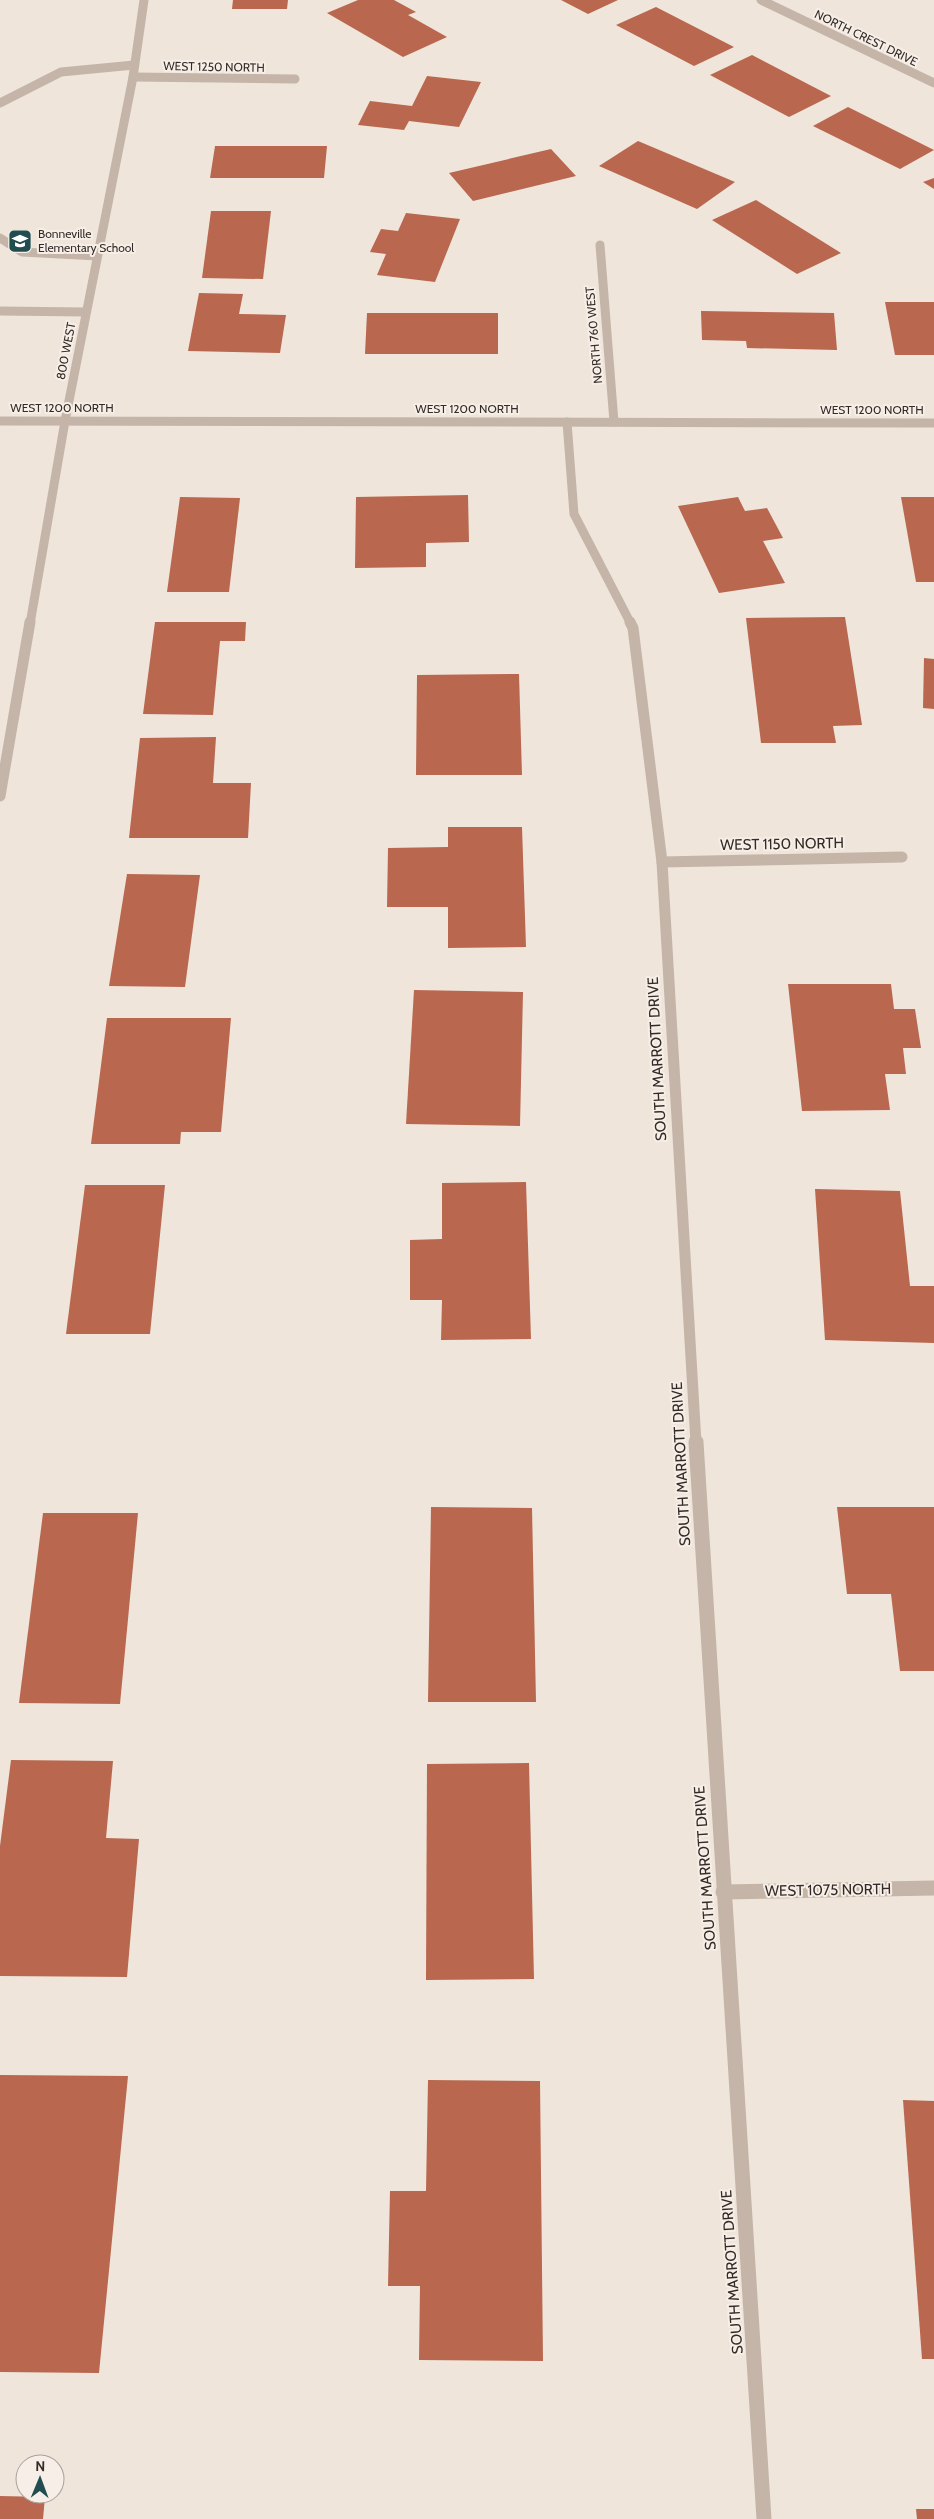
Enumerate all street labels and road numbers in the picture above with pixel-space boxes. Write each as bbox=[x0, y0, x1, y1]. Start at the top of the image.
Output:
street label: NORTH CREST DRIVE bbox=[812, 6, 920, 69]
street label: WEST 1250 NORTH bbox=[163, 58, 265, 75]
street label: NORTH 760 WEST bbox=[582, 285, 605, 384]
street label: 800 WEST bbox=[53, 320, 79, 381]
street label: WEST 1200 NORTH bbox=[10, 400, 114, 415]
street label: WEST 1200 NORTH bbox=[415, 401, 519, 416]
street label: WEST 1200 NORTH bbox=[820, 402, 924, 417]
street label: WEST 1150 NORTH bbox=[720, 834, 844, 854]
street label: SOUTH MARROTT DRIVE bbox=[644, 976, 670, 1142]
street label: SOUTH MARROTT DRIVE bbox=[668, 1381, 694, 1547]
street label: SOUTH MARROTT DRIVE bbox=[690, 1785, 720, 1951]
street label: WEST 1075 NORTH bbox=[765, 1880, 891, 1900]
street label: SOUTH MARROTT DRIVE bbox=[717, 2189, 747, 2355]

